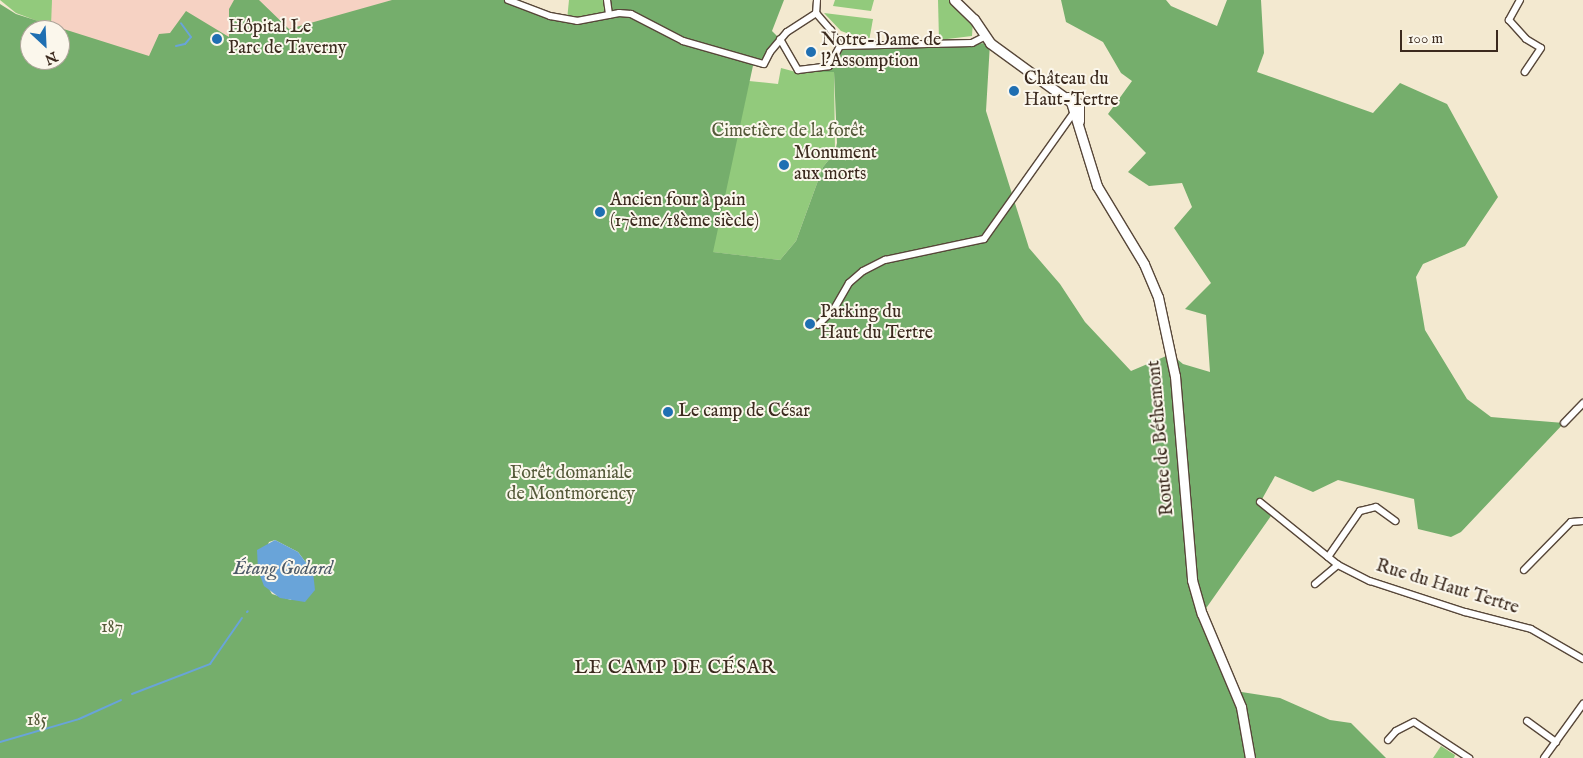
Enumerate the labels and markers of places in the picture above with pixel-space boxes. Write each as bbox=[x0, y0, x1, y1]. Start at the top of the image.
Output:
place label: Hôpital Le Parc de Taverny bbox=[228, 18, 347, 60]
place label: Notre-Dame de l'Assomption bbox=[821, 31, 941, 74]
marker: Hôpital Le Parc de Taverny bbox=[210, 32, 224, 46]
marker: Notre-Dame de l'Assomption bbox=[805, 46, 817, 58]
place label: Château du Haut-Tertre bbox=[1024, 70, 1119, 112]
marker: Château du Haut-Tertre bbox=[1008, 85, 1020, 97]
place label: Monument aux morts bbox=[794, 144, 877, 186]
marker: Monument aux morts bbox=[778, 159, 790, 171]
place label: Ancien four à pain (17ème/18ème siècle) bbox=[610, 191, 759, 233]
marker: Ancien four à pain (17ème/18ème siècle) bbox=[594, 206, 606, 218]
place label: Parking du Haut du Tertre bbox=[820, 303, 933, 346]
marker: Parking du Haut du Tertre bbox=[804, 318, 816, 330]
place label: Le camp de César bbox=[678, 401, 810, 423]
marker: Le camp de César bbox=[662, 406, 674, 418]

